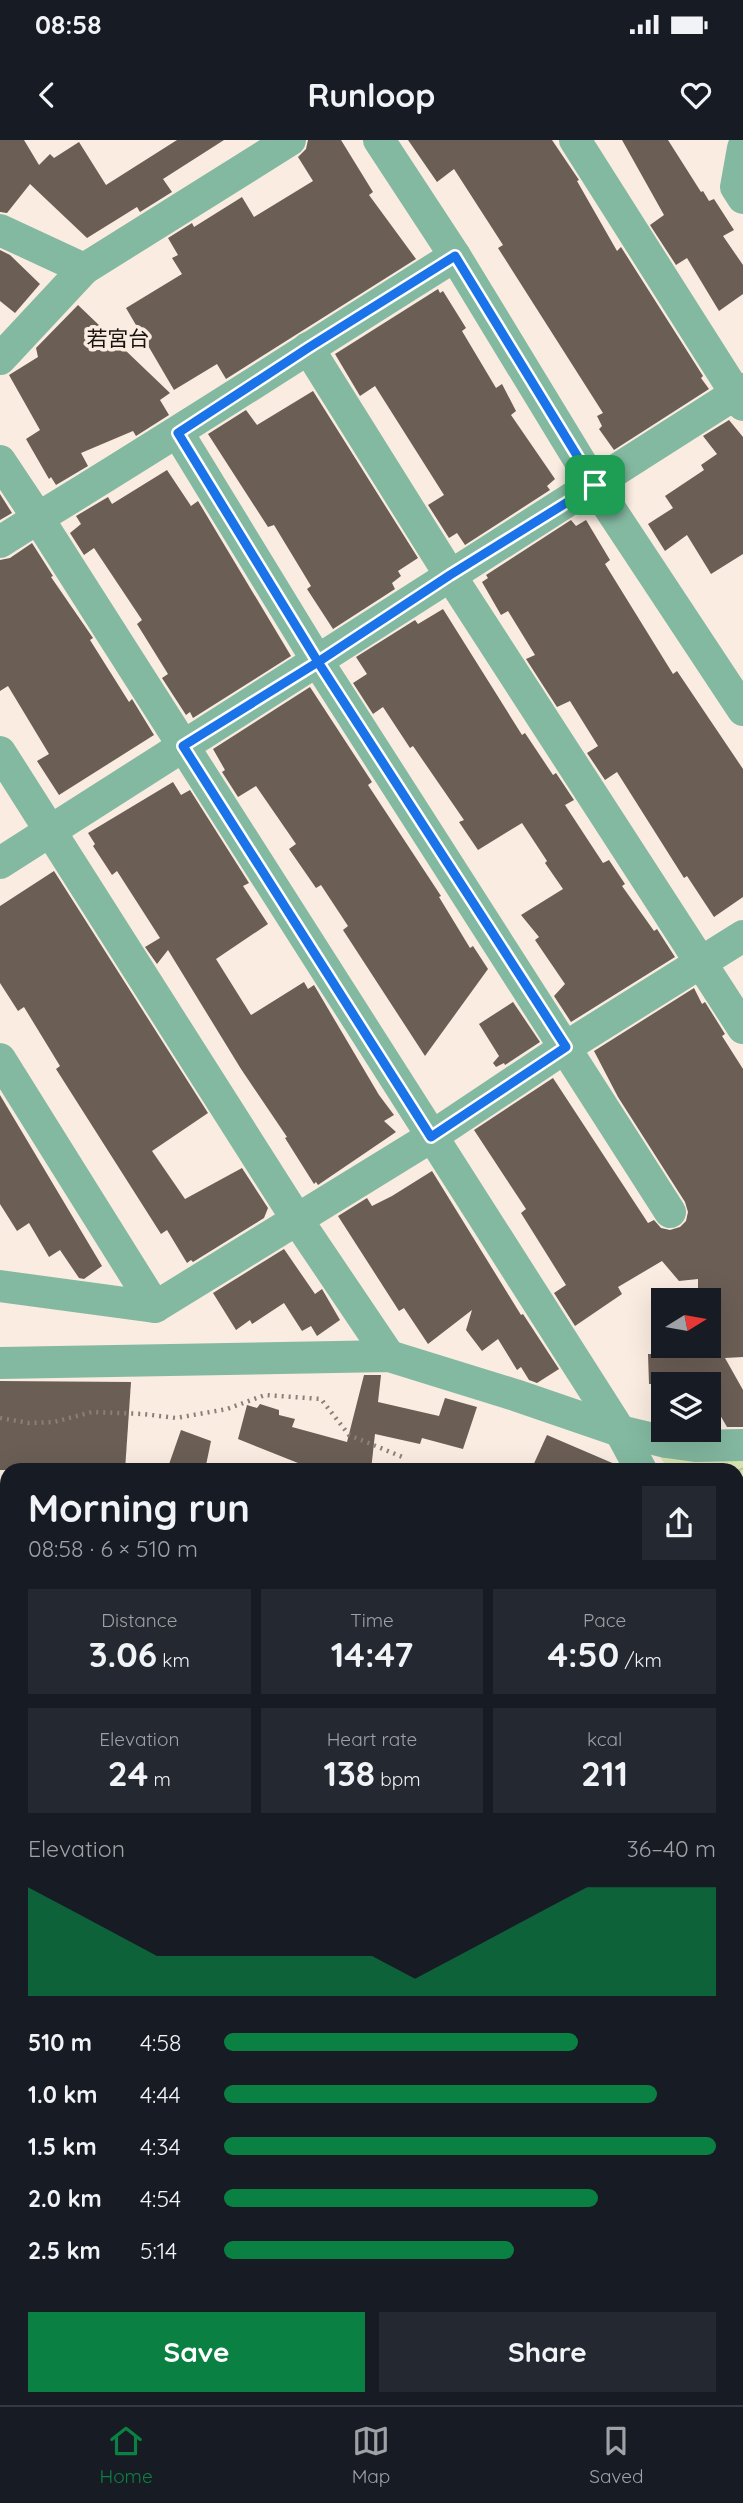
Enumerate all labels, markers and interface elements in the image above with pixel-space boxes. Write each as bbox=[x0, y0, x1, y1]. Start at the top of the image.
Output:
text: 08:58 bbox=[35, 8, 102, 41]
text: Runloop bbox=[308, 75, 435, 115]
icon: back bbox=[28, 76, 66, 114]
icon: heart bbox=[677, 76, 715, 114]
district label: 若宮台 bbox=[87, 325, 150, 351]
pin bbox=[565, 455, 625, 515]
icon: arrive bbox=[576, 466, 614, 504]
north arrow bbox=[651, 1288, 721, 1358]
map controls bbox=[651, 1288, 721, 1442]
button: layers bbox=[651, 1372, 721, 1442]
text: Morning run bbox=[28, 1484, 250, 1532]
button: share bbox=[642, 1486, 716, 1560]
text: 08:58 · 6 × 510 m bbox=[28, 1534, 198, 1563]
text: Distance bbox=[101, 1608, 177, 1632]
text: Time bbox=[350, 1608, 394, 1632]
text: Pace bbox=[583, 1608, 626, 1632]
text: 3.06 bbox=[89, 1632, 157, 1676]
text: 14:47 bbox=[331, 1632, 413, 1676]
text: 4:50 bbox=[547, 1632, 619, 1676]
text: km bbox=[157, 1648, 190, 1672]
text: /km bbox=[619, 1648, 662, 1672]
text: Elevation bbox=[99, 1727, 179, 1751]
text: Heart rate bbox=[327, 1727, 417, 1751]
text: kcal bbox=[587, 1727, 622, 1751]
text: 24 bbox=[108, 1751, 148, 1795]
text: 138 bbox=[323, 1751, 375, 1795]
text: 211 bbox=[581, 1751, 628, 1795]
text: m bbox=[148, 1767, 171, 1791]
text: bpm bbox=[375, 1767, 421, 1791]
text: Elevation bbox=[28, 1834, 125, 1863]
text: 36–40 m bbox=[627, 1834, 716, 1863]
text: 510 m bbox=[28, 2028, 92, 2057]
text: 4:58 bbox=[140, 2028, 181, 2057]
text: 1.0 km bbox=[28, 2080, 98, 2109]
text: 4:44 bbox=[140, 2080, 181, 2109]
text: 1.5 km bbox=[28, 2132, 97, 2161]
text: 4:34 bbox=[140, 2132, 181, 2161]
text: 2.0 km bbox=[28, 2184, 102, 2213]
text: 4:54 bbox=[140, 2184, 181, 2213]
text: 2.5 km bbox=[28, 2236, 101, 2265]
text: 5:14 bbox=[140, 2236, 177, 2265]
button: Save bbox=[28, 2312, 365, 2392]
button: Share bbox=[379, 2312, 716, 2392]
tab: Home bbox=[99, 2422, 153, 2488]
tab: Map bbox=[352, 2422, 390, 2488]
tab: Saved bbox=[589, 2422, 644, 2488]

